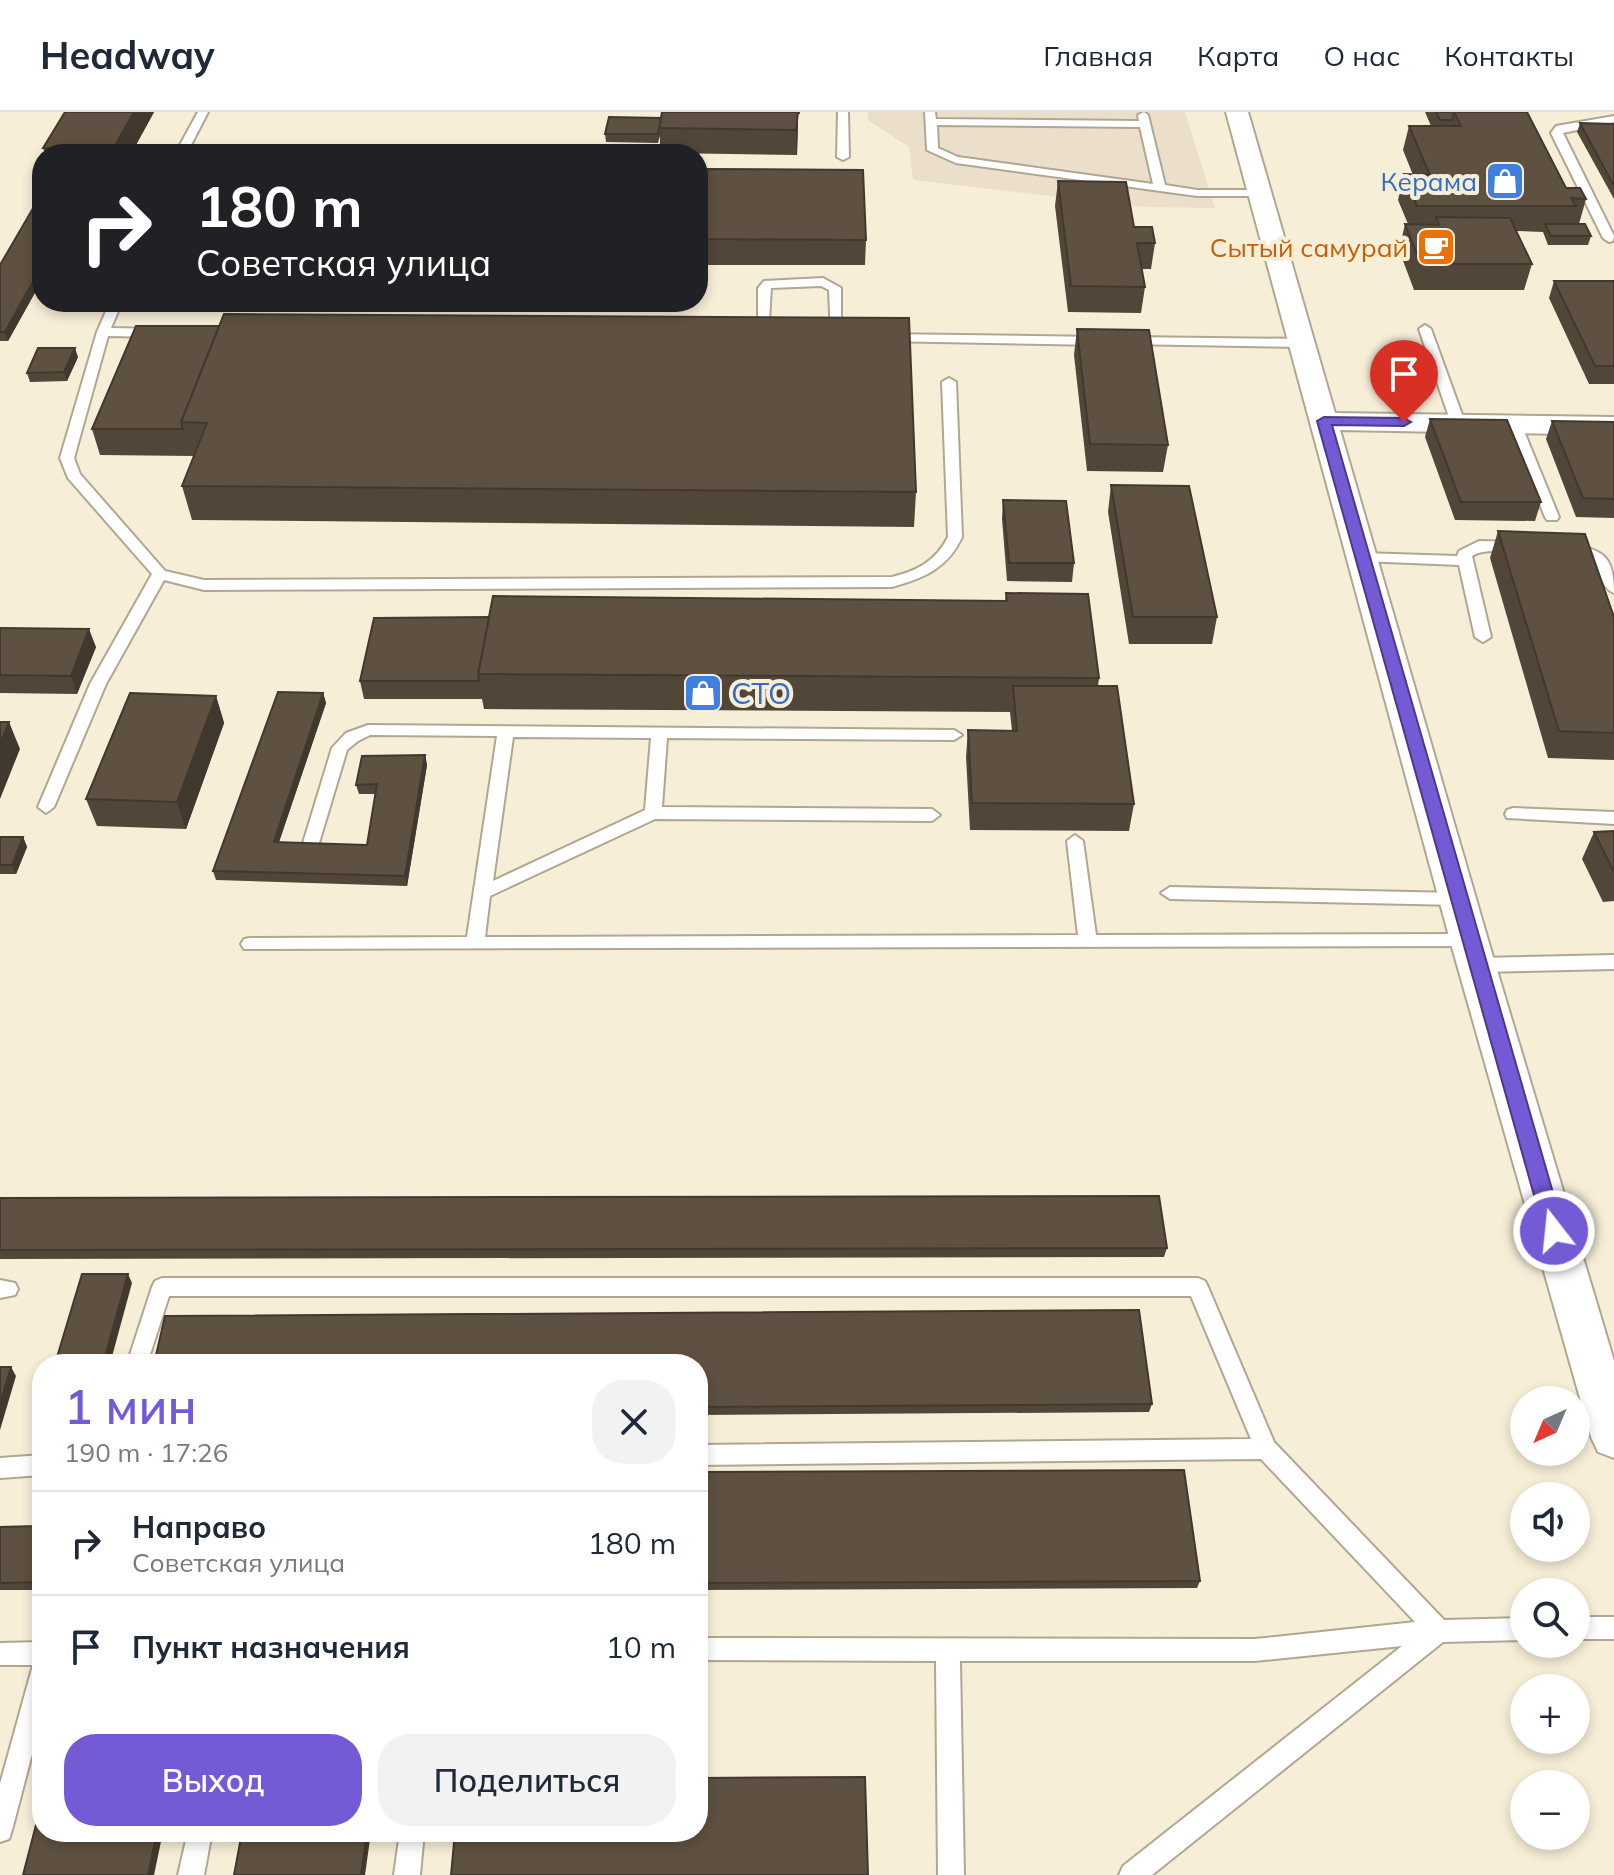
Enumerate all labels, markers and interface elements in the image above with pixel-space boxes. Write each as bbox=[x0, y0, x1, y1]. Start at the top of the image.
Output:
text: Headway bbox=[40, 31, 215, 79]
text: Главная bbox=[1043, 38, 1153, 73]
text: Карта bbox=[1197, 38, 1279, 73]
text: О нас bbox=[1323, 38, 1400, 73]
text: Контакты bbox=[1444, 38, 1574, 73]
shop icon: Керама bbox=[1484, 160, 1526, 202]
place label: Керама bbox=[1381, 165, 1477, 198]
text: 180 m bbox=[196, 171, 363, 241]
icon: right bbox=[64, 176, 168, 280]
cafe icon: Сытый самурай bbox=[1415, 226, 1457, 268]
place label: Сытый самурай bbox=[1210, 231, 1408, 264]
text: Советская улица bbox=[196, 240, 491, 285]
pin bbox=[1370, 340, 1438, 422]
icon: arrive bbox=[1382, 352, 1426, 396]
shop icon: СТО bbox=[682, 672, 724, 714]
place label: СТО bbox=[731, 674, 791, 712]
position arrow bbox=[1512, 1189, 1596, 1273]
text: 1 мин bbox=[64, 1376, 197, 1436]
button: close bbox=[592, 1380, 676, 1464]
north arrow bbox=[1510, 1386, 1590, 1466]
map controls bbox=[1510, 1386, 1590, 1850]
text: 190 m · 17:26 bbox=[64, 1436, 228, 1469]
button: sound bbox=[1510, 1482, 1590, 1562]
text: Направо bbox=[132, 1508, 266, 1546]
icon: right bbox=[64, 1521, 108, 1565]
text: 180 m bbox=[588, 1524, 676, 1562]
text: Советская улица bbox=[132, 1546, 345, 1579]
button: search bbox=[1510, 1578, 1590, 1658]
icon: arrive bbox=[64, 1625, 108, 1669]
text: Пункт назначения bbox=[132, 1628, 410, 1666]
text: 10 m bbox=[606, 1628, 676, 1666]
button: + bbox=[1510, 1674, 1590, 1754]
button: Выход bbox=[64, 1734, 362, 1826]
button: Поделиться bbox=[378, 1734, 676, 1826]
button: − bbox=[1510, 1770, 1590, 1850]

